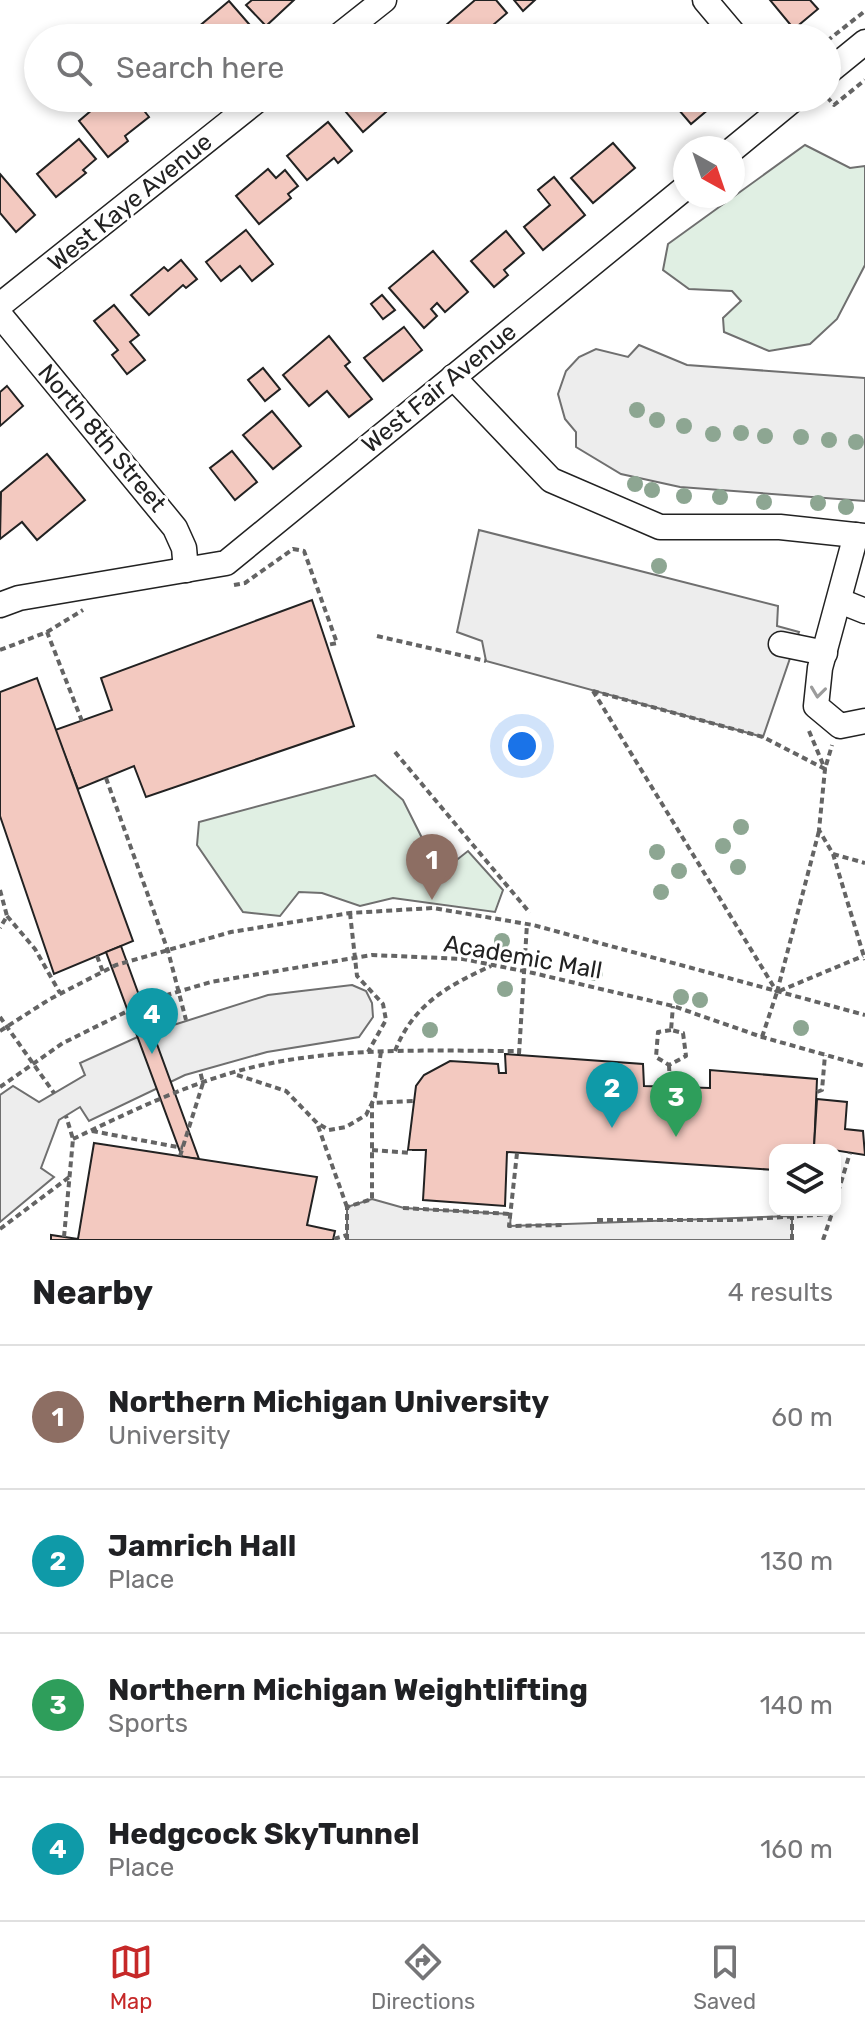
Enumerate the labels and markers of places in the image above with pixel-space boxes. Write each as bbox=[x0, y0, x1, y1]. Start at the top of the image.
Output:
pin: 1 bbox=[406, 834, 458, 900]
pin: 4 bbox=[126, 988, 178, 1054]
pin: 2 bbox=[586, 1062, 638, 1128]
pin: 3 bbox=[650, 1071, 702, 1137]

